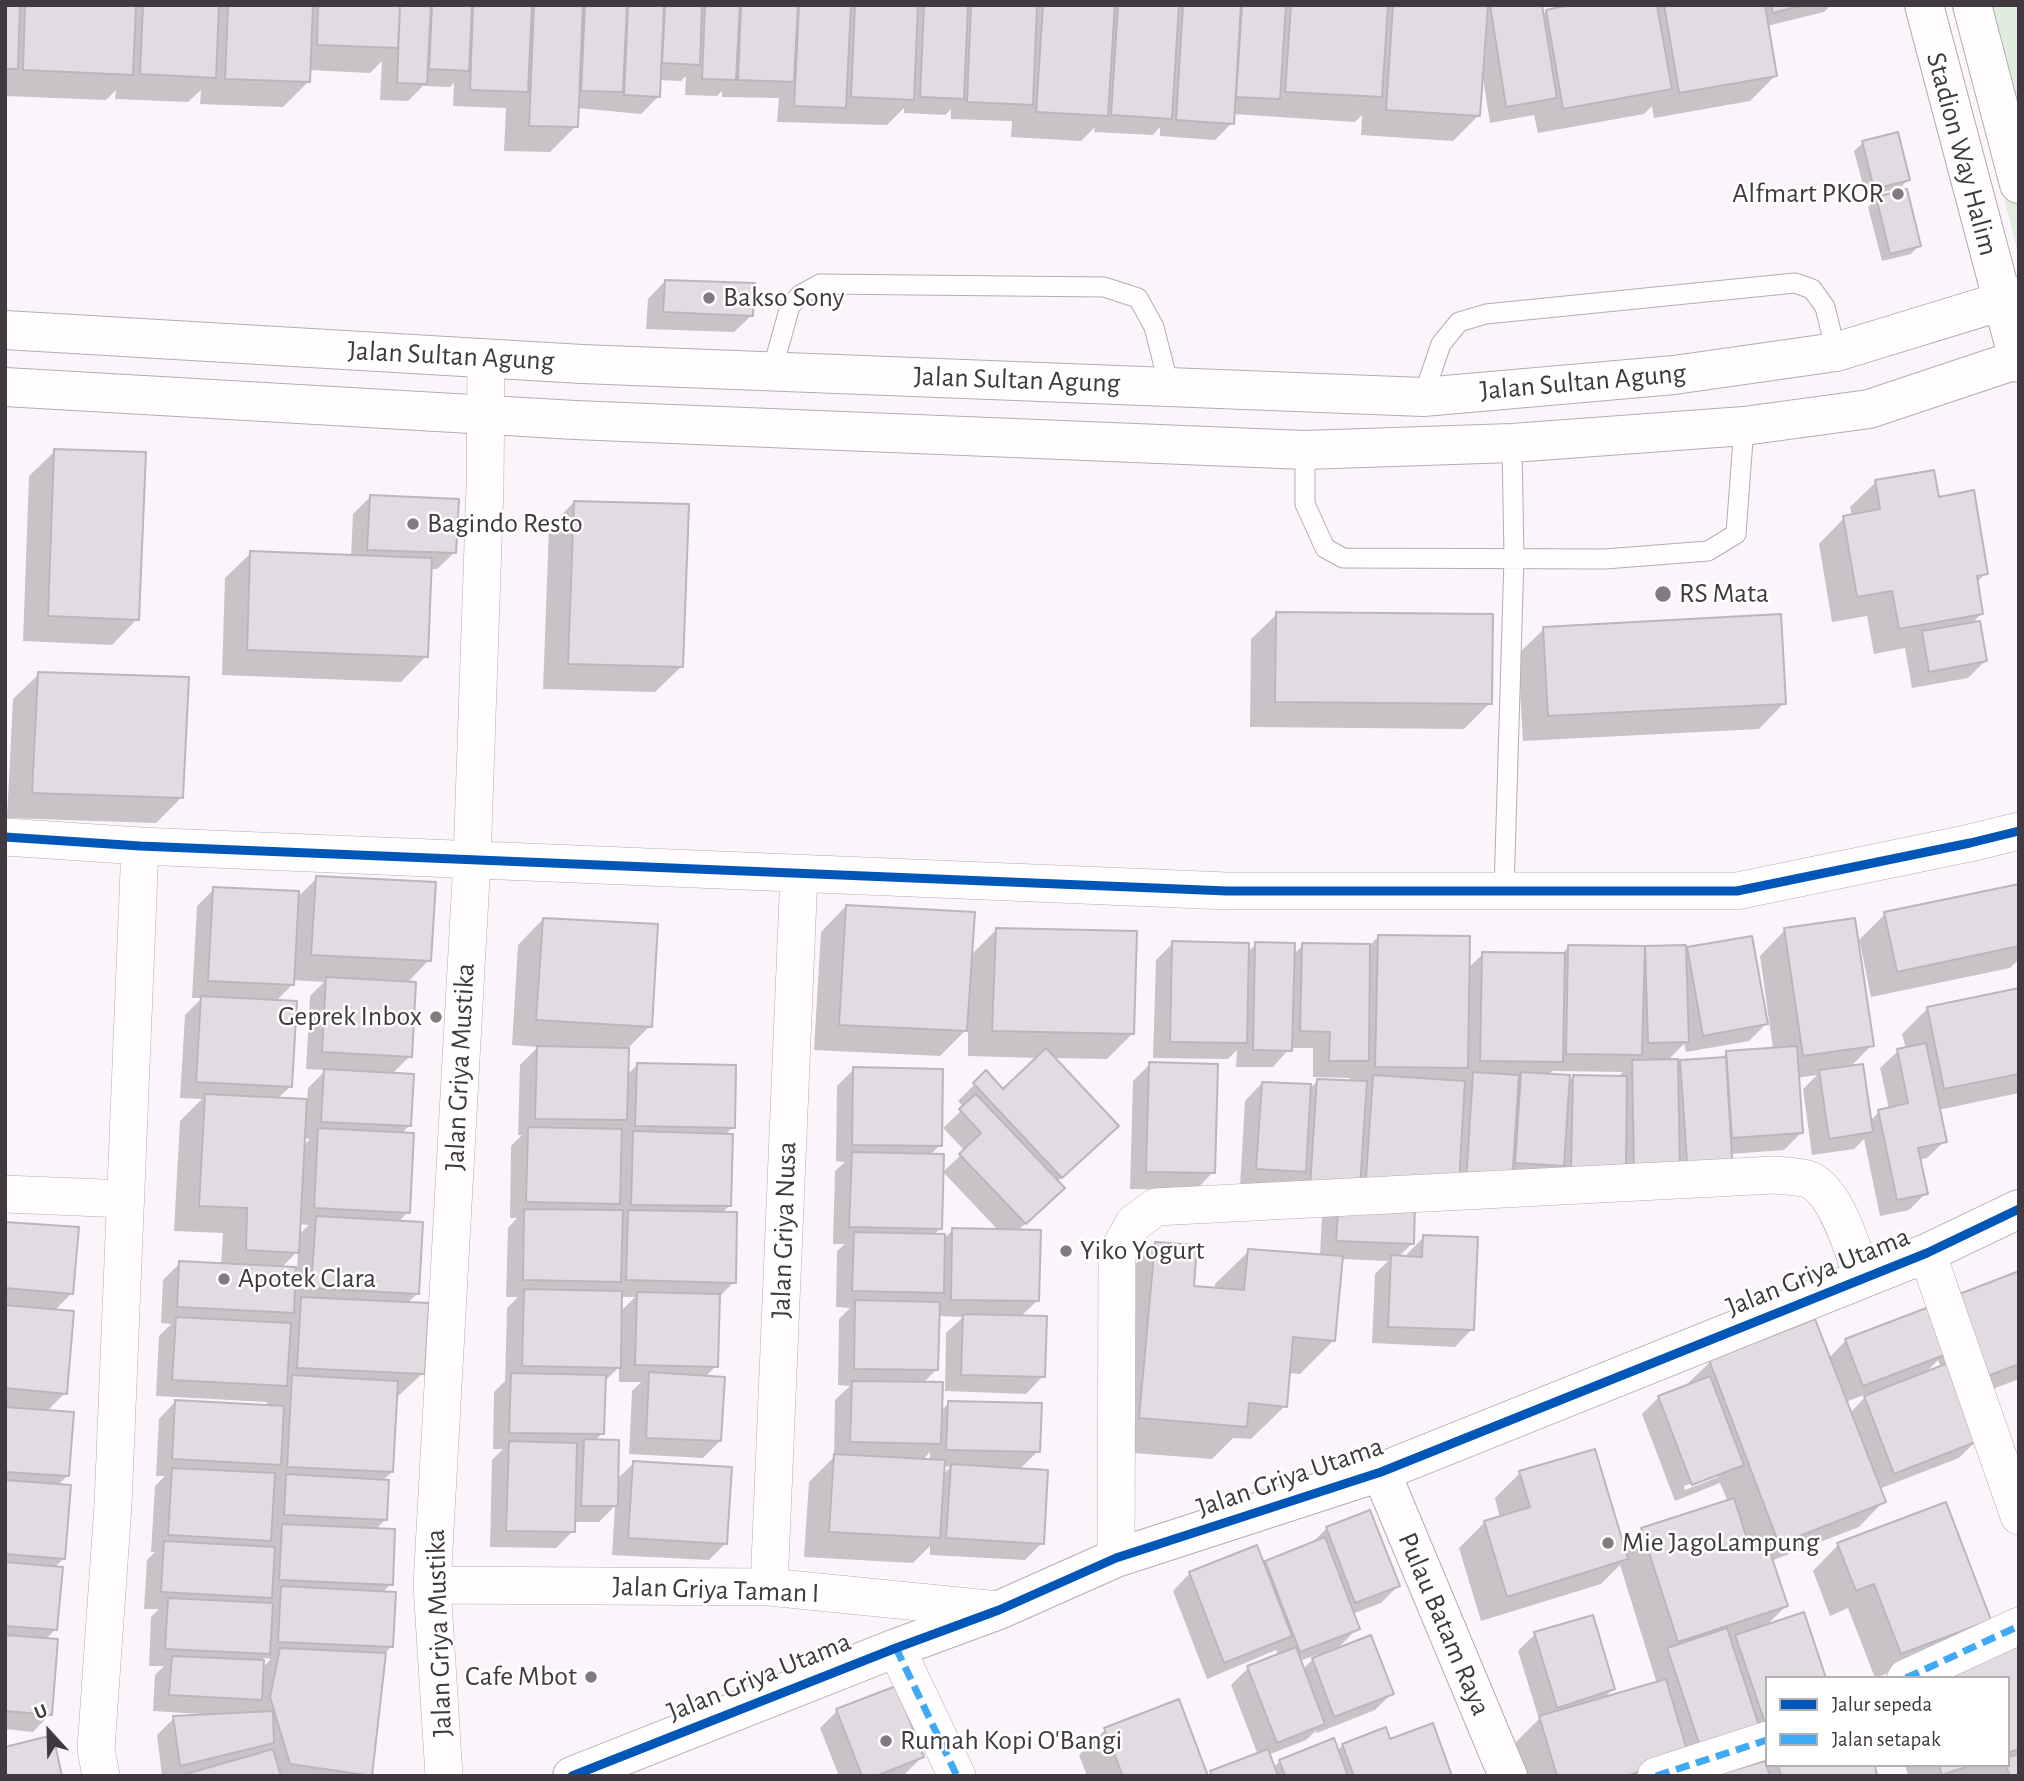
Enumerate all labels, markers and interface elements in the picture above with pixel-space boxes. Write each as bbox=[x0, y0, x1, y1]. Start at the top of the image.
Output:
street label: Stadion Way Halim bbox=[1919, 49, 2005, 259]
place label: Alfmart PKOR bbox=[1732, 177, 1884, 211]
marker: Alfmart PKOR bbox=[1890, 186, 1906, 202]
place label: Bakso Sony bbox=[723, 281, 844, 315]
marker: Bakso Sony bbox=[701, 290, 717, 306]
street label: Jalan Sultan Agung bbox=[347, 334, 555, 378]
street label: Jalan Sultan Agung bbox=[1479, 356, 1687, 408]
street label: Jalan Sultan Agung bbox=[913, 360, 1121, 400]
place label: Bagindo Resto bbox=[427, 507, 583, 541]
marker: Bagindo Resto bbox=[405, 516, 421, 532]
place label: RS Mata bbox=[1679, 577, 1769, 611]
marker: RS Mata bbox=[1653, 584, 1673, 604]
street label: Jalan Griya Mustika bbox=[438, 962, 482, 1172]
place label: Geprek Inbox bbox=[278, 1000, 422, 1034]
marker: Geprek Inbox bbox=[428, 1009, 444, 1025]
street label: Jalan Griya Nusa bbox=[764, 1141, 804, 1319]
street label: Jalan Griya Utama bbox=[1721, 1220, 1915, 1324]
place label: Yiko Yogurt bbox=[1080, 1234, 1204, 1268]
marker: Yiko Yogurt bbox=[1058, 1243, 1074, 1259]
place label: Apotek Clara bbox=[238, 1262, 376, 1296]
marker: Apotek Clara bbox=[216, 1271, 232, 1287]
street label: Jalan Griya Utama bbox=[1192, 1429, 1388, 1525]
place label: Mie JagoLampung bbox=[1622, 1526, 1819, 1560]
street label: Pulau Batam Raya bbox=[1390, 1527, 1498, 1721]
street label: Jalan Griya Mustika bbox=[419, 1529, 459, 1737]
marker: Mie JagoLampung bbox=[1600, 1535, 1616, 1551]
street label: Jalan Griya Taman I bbox=[612, 1570, 820, 1610]
street label: Jalan Griya Utama bbox=[662, 1625, 856, 1729]
place label: Cafe Mbot bbox=[465, 1660, 577, 1694]
marker: Cafe Mbot bbox=[583, 1669, 599, 1685]
legend bbox=[1765, 1676, 2010, 1767]
text: Jalur sepeda bbox=[1832, 1694, 1932, 1715]
north arrow bbox=[14, 1697, 84, 1767]
text: U bbox=[32, 1701, 50, 1723]
place label: Rumah Kopi O'Bangi bbox=[900, 1724, 1122, 1758]
text: Jalan setapak bbox=[1832, 1729, 1941, 1750]
marker: Rumah Kopi O'Bangi bbox=[878, 1733, 894, 1749]

